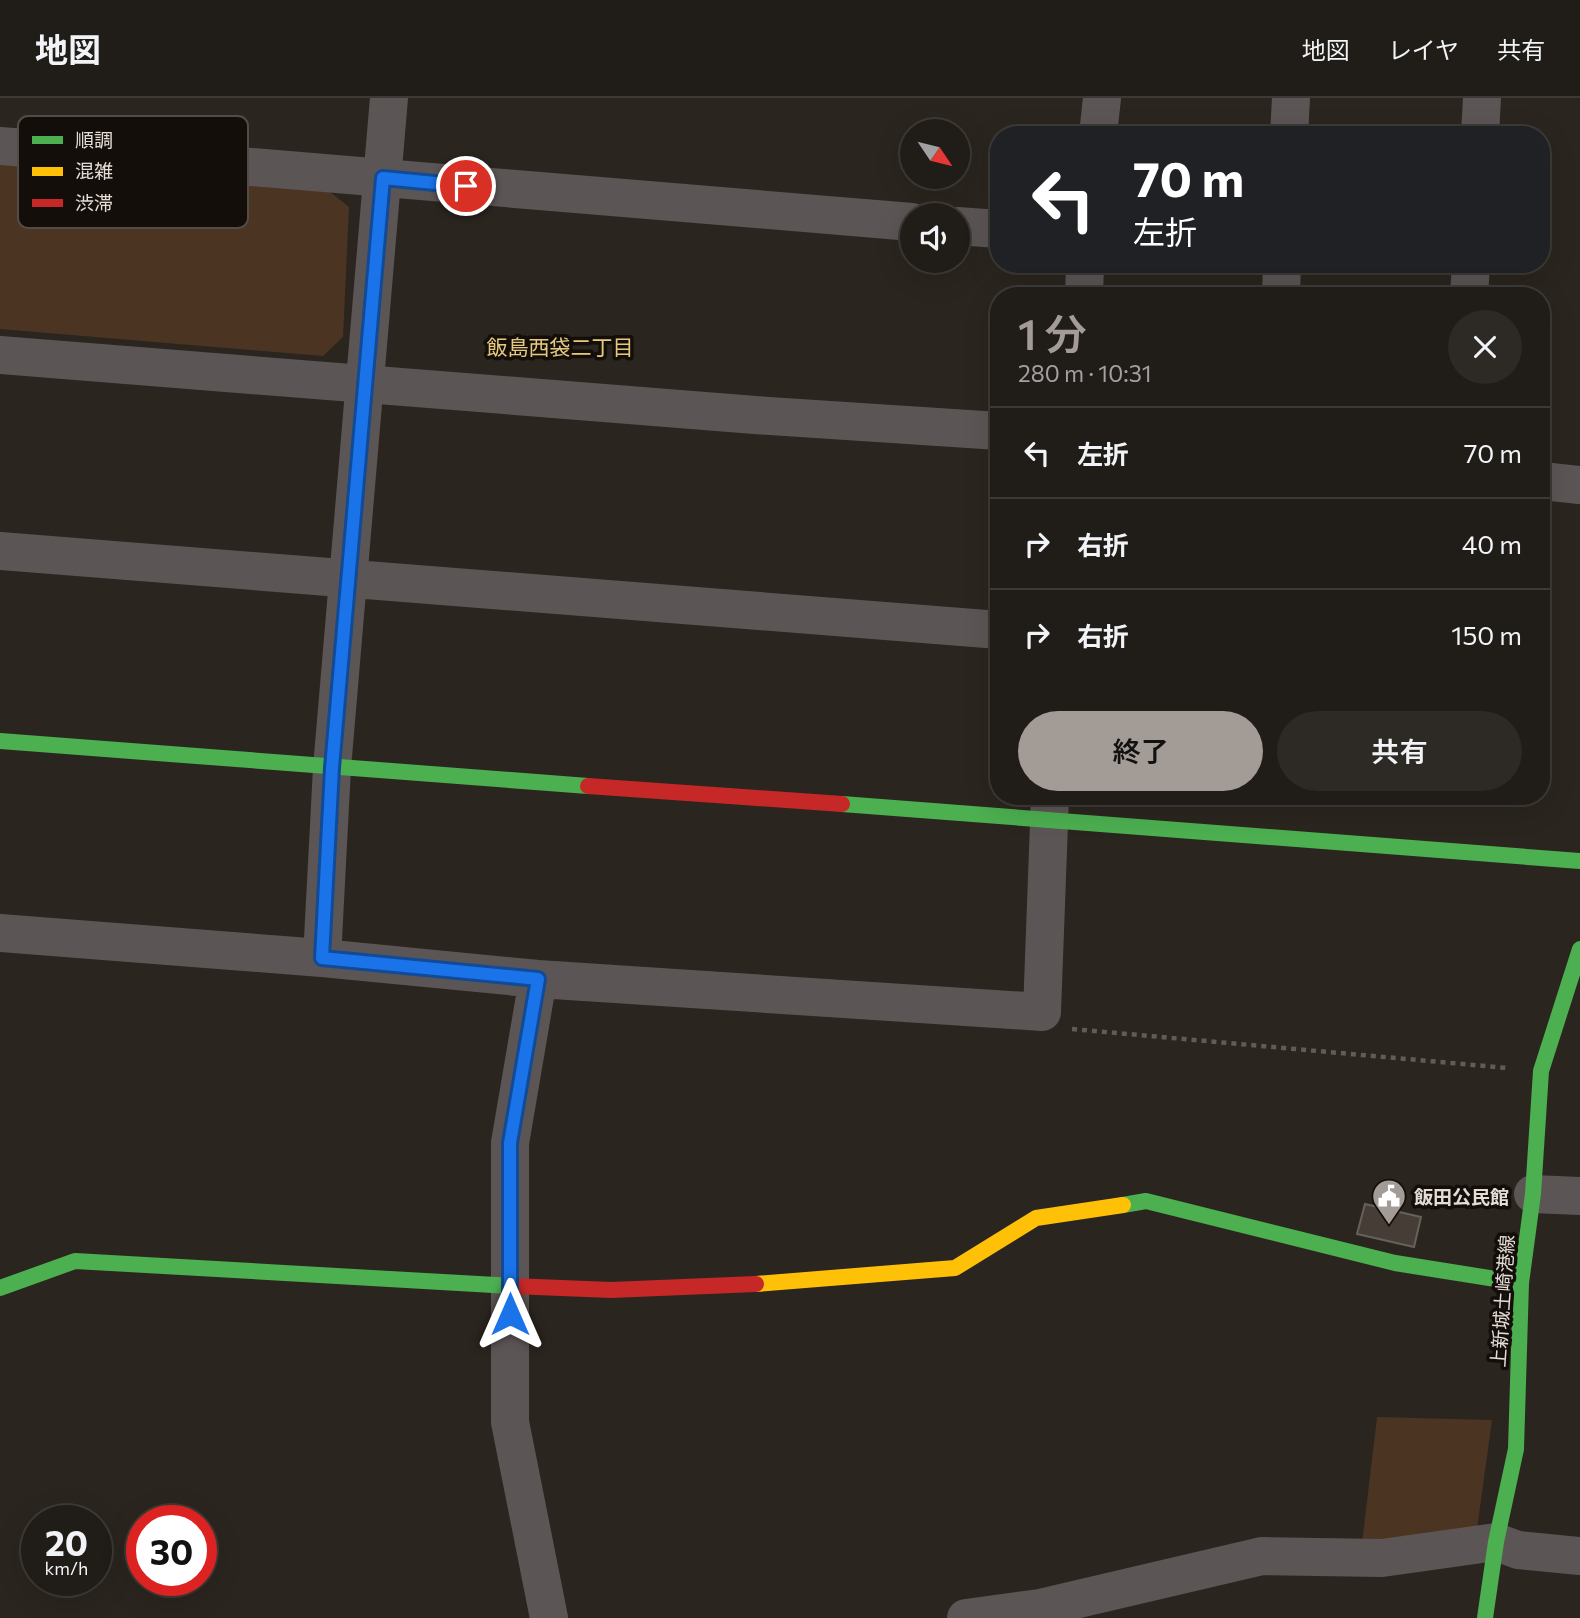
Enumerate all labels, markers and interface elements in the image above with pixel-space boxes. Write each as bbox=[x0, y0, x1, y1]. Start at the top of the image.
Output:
text: 地図 bbox=[35, 28, 101, 69]
text: 地図 bbox=[1302, 35, 1350, 64]
text: レイヤ bbox=[1388, 35, 1459, 64]
text: 共有 bbox=[1497, 35, 1545, 64]
legend bbox=[18, 116, 248, 228]
north arrow bbox=[900, 119, 970, 189]
map controls bbox=[900, 119, 970, 273]
text: 順調 bbox=[75, 128, 113, 151]
text: 70 m bbox=[1133, 147, 1244, 207]
icon: left bbox=[1018, 154, 1109, 245]
pin bbox=[436, 156, 496, 216]
text: 混雑 bbox=[75, 159, 113, 182]
icon: arrive bbox=[447, 167, 485, 205]
text: 渋滞 bbox=[75, 191, 113, 214]
button: sound bbox=[900, 203, 970, 273]
text: 左折 bbox=[1133, 211, 1197, 251]
text: 1 分 bbox=[1018, 307, 1087, 359]
button: close bbox=[1448, 310, 1522, 384]
district label: 飯島西袋二丁目 bbox=[487, 334, 634, 359]
text: 280 m · 10:31 bbox=[1018, 359, 1152, 387]
icon: left bbox=[1018, 434, 1056, 472]
text: 70 m bbox=[1464, 437, 1522, 468]
text: 左折 bbox=[1077, 438, 1129, 469]
icon: right bbox=[1018, 525, 1056, 563]
text: 40 m bbox=[1462, 528, 1522, 559]
text: 右折 bbox=[1077, 529, 1129, 560]
icon: right bbox=[1018, 616, 1056, 654]
text: 150 m bbox=[1451, 619, 1522, 650]
text: 右折 bbox=[1077, 620, 1129, 651]
button: 終了 bbox=[1018, 711, 1263, 791]
button: 共有 bbox=[1277, 711, 1522, 791]
public building icon: 飯田公民館 bbox=[1370, 1177, 1408, 1226]
place label: 飯田公民館 bbox=[1414, 1185, 1509, 1208]
street label: 上新城土崎港線 bbox=[1486, 1234, 1518, 1368]
position arrow bbox=[473, 1277, 547, 1351]
speed limit sign: 30 bbox=[126, 1505, 217, 1596]
text: 20 bbox=[45, 1520, 88, 1563]
text: km/h bbox=[45, 1557, 88, 1579]

